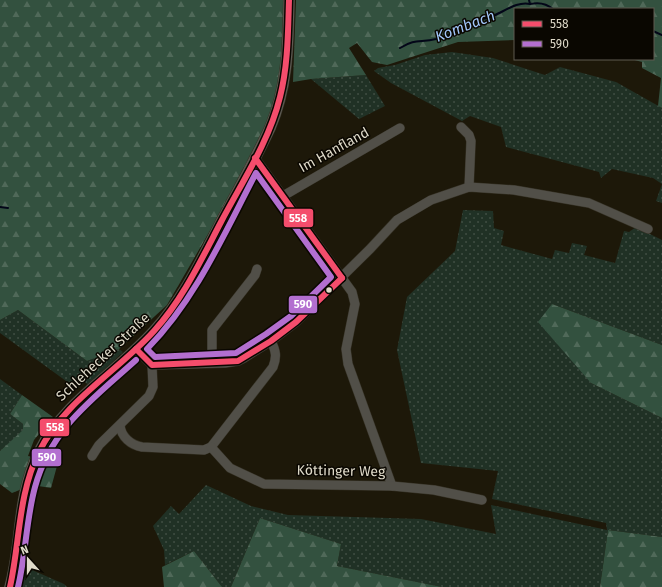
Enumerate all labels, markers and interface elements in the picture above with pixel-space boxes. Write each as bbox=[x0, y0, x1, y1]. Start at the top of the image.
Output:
water label: Kombach bbox=[432, 6, 498, 46]
legend bbox=[514, 8, 654, 60]
text: 558 bbox=[550, 17, 569, 31]
text: 590 bbox=[550, 37, 569, 51]
street label: Im Hanfland bbox=[296, 124, 372, 176]
line badge: 558 bbox=[283, 208, 314, 228]
text: 558 bbox=[289, 212, 308, 225]
unlabelled marker bbox=[324, 285, 334, 295]
line badge: 590 bbox=[288, 295, 318, 314]
text: 590 bbox=[294, 298, 313, 311]
street label: Schlehecker Straße bbox=[53, 309, 153, 405]
line badge: 558 bbox=[39, 418, 70, 437]
text: 558 bbox=[46, 421, 65, 434]
line badge: 590 bbox=[31, 448, 62, 467]
text: 590 bbox=[38, 451, 57, 464]
street label: Köttinger Weg bbox=[297, 462, 386, 480]
north arrow bbox=[8, 539, 48, 579]
text: N bbox=[19, 543, 30, 558]

